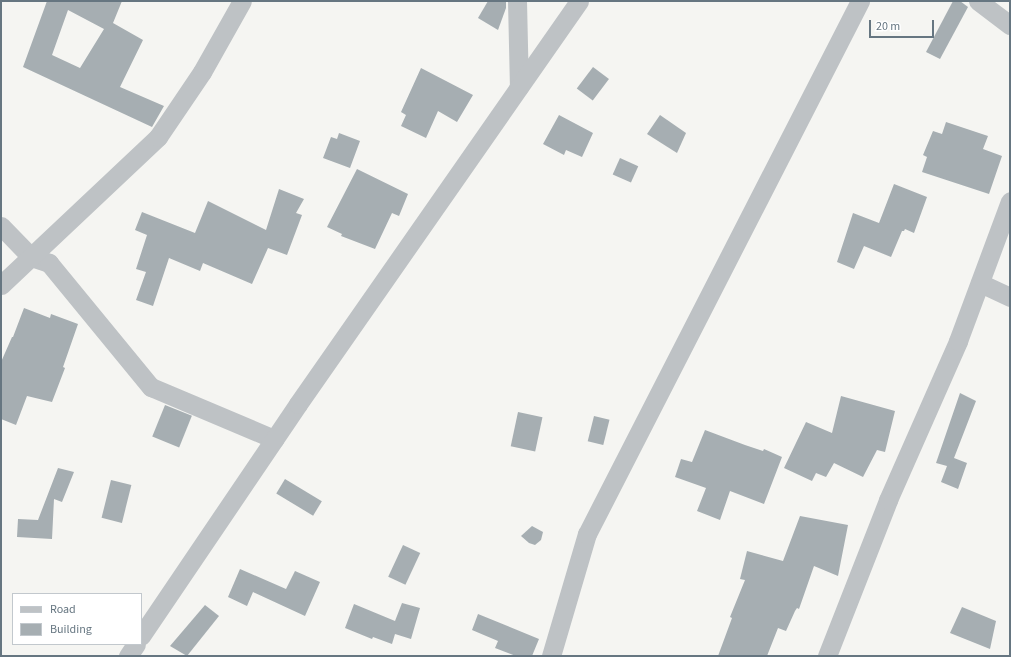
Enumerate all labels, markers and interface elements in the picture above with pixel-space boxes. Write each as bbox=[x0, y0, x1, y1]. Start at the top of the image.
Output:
scale bar bbox=[871, 12, 936, 38]
text: 20 m bbox=[876, 18, 900, 35]
legend bbox=[12, 593, 142, 645]
text: Road bbox=[50, 601, 76, 618]
text: Building bbox=[50, 621, 92, 638]

